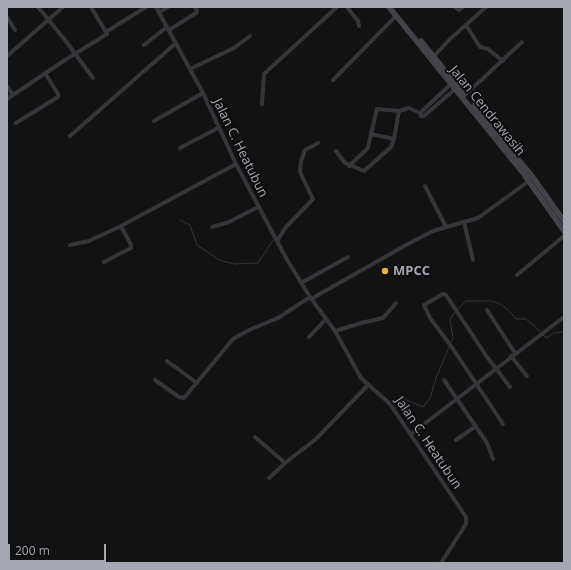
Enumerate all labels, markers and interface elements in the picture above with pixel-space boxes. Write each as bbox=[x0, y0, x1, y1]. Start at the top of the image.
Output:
street label: Jalan Cendrawasih bbox=[446, 63, 528, 159]
street label: Jalan C. Heatubun bbox=[209, 96, 271, 200]
place label: MPCC bbox=[393, 263, 430, 279]
marker: MPCC bbox=[380, 266, 390, 276]
street label: Jalan C. Heatubun bbox=[391, 394, 465, 492]
scale bar bbox=[10, 536, 108, 562]
text: 200 m bbox=[15, 542, 50, 559]

